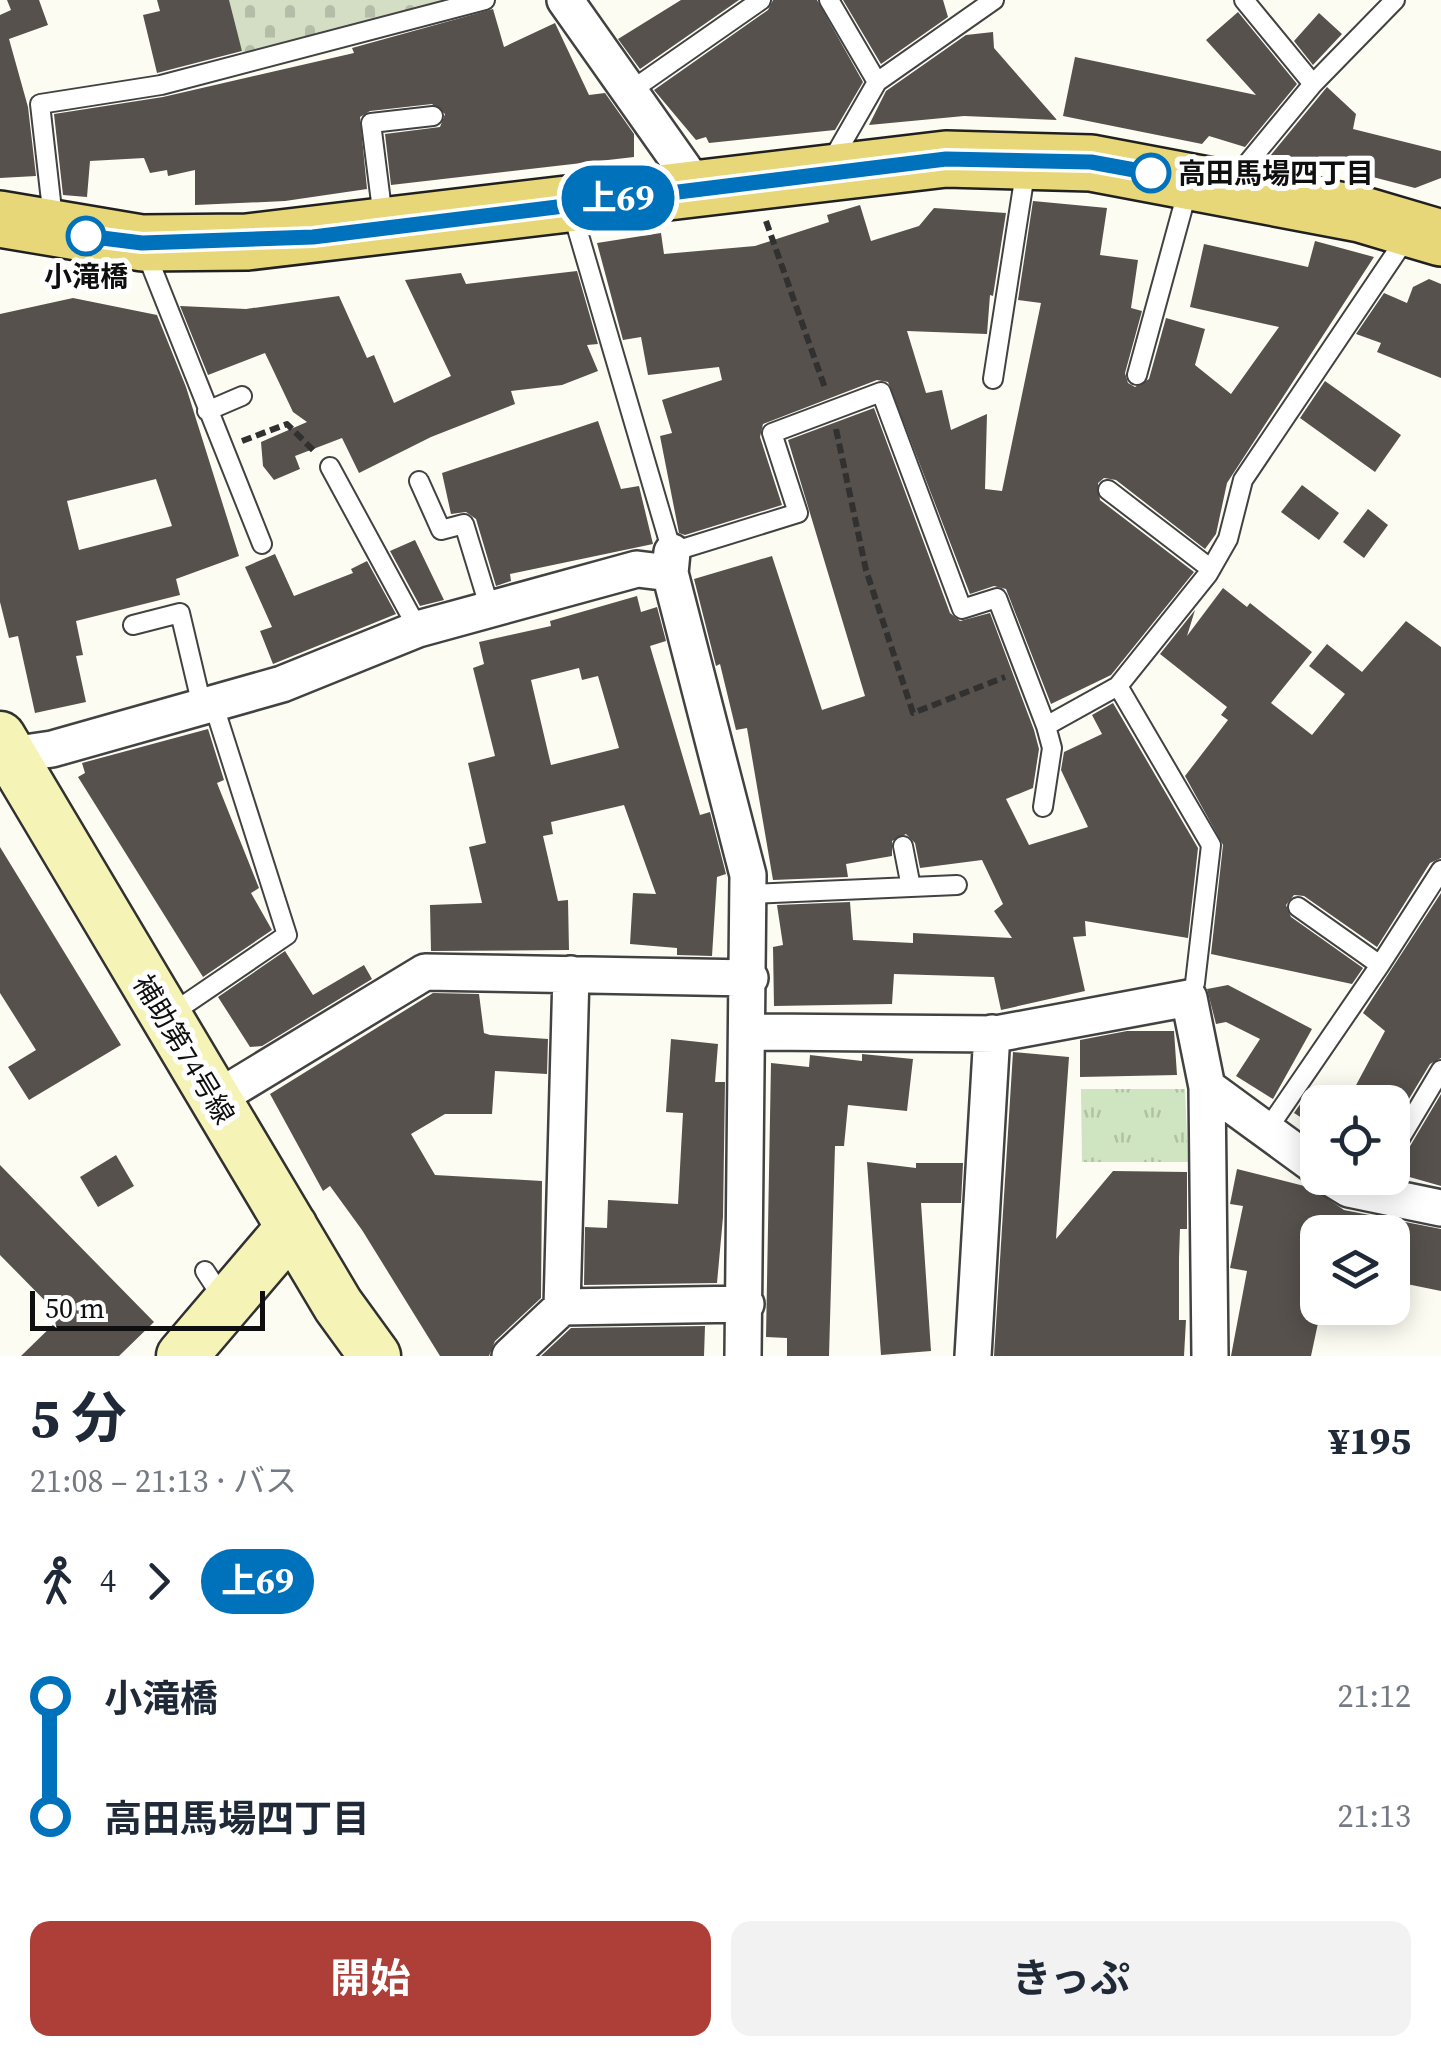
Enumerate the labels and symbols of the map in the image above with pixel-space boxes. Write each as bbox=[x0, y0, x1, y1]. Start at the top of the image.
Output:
marker: 高田馬場四丁目 bbox=[1132, 154, 1170, 192]
place label: 高田馬場四丁目 bbox=[1178, 154, 1374, 192]
line badge: 上69 bbox=[560, 166, 676, 230]
marker: 小滝橋 bbox=[67, 217, 105, 255]
place label: 小滝橋 bbox=[44, 257, 128, 295]
street label: 補助第74号線 bbox=[124, 967, 244, 1131]
scale bar bbox=[30, 1286, 265, 1330]

